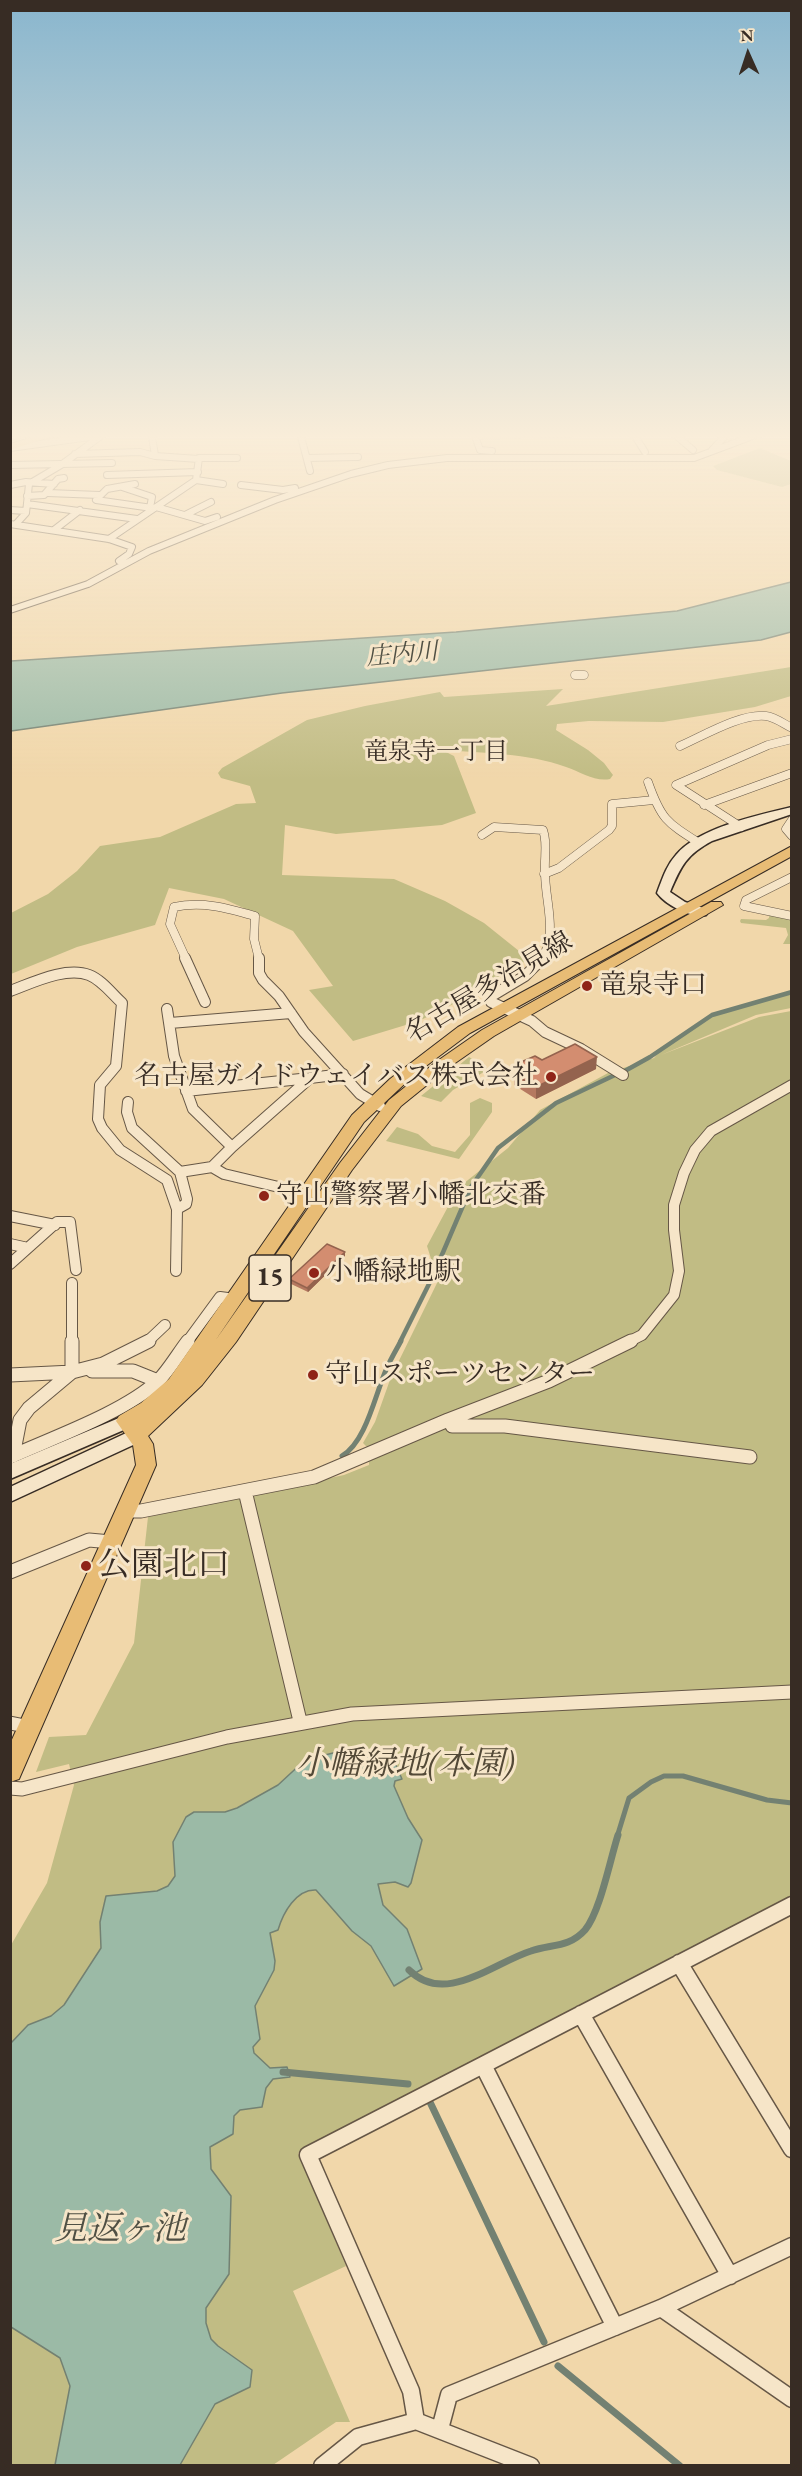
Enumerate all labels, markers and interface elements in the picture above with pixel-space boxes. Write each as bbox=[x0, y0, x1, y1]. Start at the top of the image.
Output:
north arrow bbox=[718, 24, 778, 84]
text: N bbox=[740, 25, 754, 46]
water label: 庄内川 bbox=[365, 638, 439, 672]
district label: 竜泉寺一丁目 bbox=[364, 738, 508, 766]
street label: 名古屋多治見線 bbox=[400, 925, 578, 1051]
place label: 竜泉寺口 bbox=[599, 970, 707, 1002]
marker: 竜泉寺口 bbox=[580, 979, 594, 993]
place label: 名古屋ガイドウェイバス株式会社 bbox=[134, 1061, 539, 1093]
marker: 名古屋ガイドウェイバス株式会社 bbox=[544, 1070, 558, 1084]
place label: 守山警察署小幡北交番 bbox=[276, 1180, 546, 1212]
marker: 守山警察署小幡北交番 bbox=[257, 1189, 271, 1203]
road number: 15 bbox=[249, 1255, 291, 1301]
place label: 小幡緑地駅 bbox=[326, 1257, 461, 1289]
marker: 小幡緑地駅 bbox=[307, 1266, 321, 1280]
place label: 守山スポーツセンター bbox=[325, 1359, 595, 1391]
marker: 守山スポーツセンター bbox=[306, 1368, 320, 1382]
place label: 公園北口 bbox=[98, 1546, 230, 1586]
marker: 公園北口 bbox=[79, 1559, 93, 1573]
park label: 小幡緑地(本園) bbox=[296, 1745, 514, 1785]
water label: 見返ヶ池 bbox=[54, 2210, 186, 2250]

